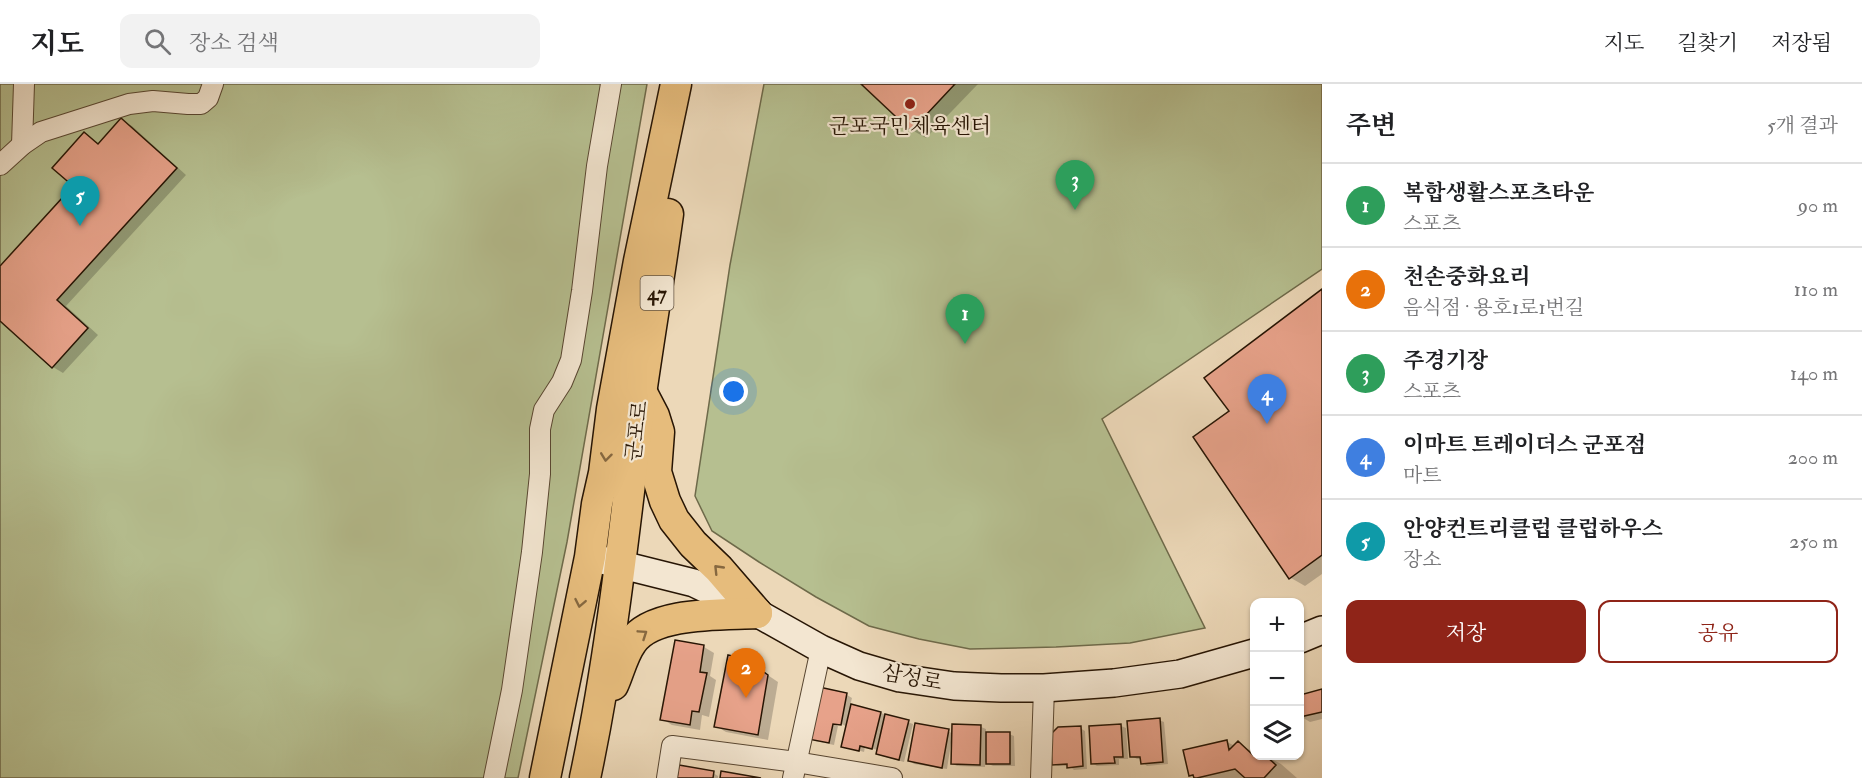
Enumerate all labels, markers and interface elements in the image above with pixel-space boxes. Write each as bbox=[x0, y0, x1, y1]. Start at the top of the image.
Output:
search box bbox=[120, 14, 540, 68]
icon: search bbox=[141, 25, 174, 58]
text: 지도 bbox=[30, 27, 84, 62]
text: 장소 검색 bbox=[189, 29, 279, 57]
text: 지도 bbox=[1604, 30, 1644, 57]
text: 길찾기 bbox=[1677, 30, 1738, 57]
text: 저장됨 bbox=[1771, 30, 1832, 57]
marker: 군포국민체육센터 bbox=[903, 97, 917, 111]
text: 주변 bbox=[1346, 110, 1396, 142]
place label: 군포국민체육센터 bbox=[829, 113, 991, 140]
text: 5개 결과 bbox=[1767, 113, 1838, 138]
pin: 3 bbox=[1056, 160, 1094, 210]
pin: 5 bbox=[60, 176, 100, 226]
text: 복합생활스포츠타운 bbox=[1403, 179, 1594, 207]
text: 1 bbox=[1362, 193, 1369, 218]
text: 90 m bbox=[1798, 193, 1838, 218]
text: 스포츠 bbox=[1403, 211, 1461, 236]
text: 천손중화요리 bbox=[1403, 263, 1531, 291]
road number: 47 bbox=[640, 276, 674, 310]
text: 2 bbox=[1360, 277, 1371, 302]
text: 110 m bbox=[1794, 277, 1838, 302]
pin: 1 bbox=[946, 294, 984, 344]
text: 음식점 · 용호1로1번길 bbox=[1403, 295, 1584, 320]
text: 주경기장 bbox=[1403, 347, 1488, 375]
text: 3 bbox=[1362, 361, 1369, 386]
text: 140 m bbox=[1790, 361, 1838, 386]
pin: 4 bbox=[1248, 374, 1286, 424]
your location bbox=[719, 377, 748, 406]
text: 스포츠 bbox=[1403, 379, 1461, 404]
street label: 군포로 bbox=[620, 399, 654, 463]
text: 이마트 트레이더스 군포점 bbox=[1403, 431, 1646, 459]
text: 4 bbox=[1360, 445, 1371, 470]
text: 200 m bbox=[1788, 445, 1838, 470]
one-way arrow bbox=[600, 452, 612, 461]
text: 마트 bbox=[1403, 463, 1442, 488]
text: 안양컨트리클럽 클럽하우스 bbox=[1403, 515, 1663, 543]
text: 5 bbox=[1361, 529, 1370, 554]
text: 250 m bbox=[1789, 529, 1838, 554]
text: 장소 bbox=[1403, 547, 1442, 572]
one-way arrow bbox=[715, 565, 726, 576]
one-way arrow bbox=[574, 598, 587, 608]
map controls bbox=[1250, 598, 1304, 760]
button: + bbox=[1250, 598, 1304, 652]
button: 저장 bbox=[1346, 600, 1586, 663]
button: 공유 bbox=[1598, 600, 1838, 663]
one-way arrow bbox=[636, 630, 647, 641]
pin: 2 bbox=[726, 648, 766, 698]
button: − bbox=[1250, 652, 1304, 706]
street label: 삼성로 bbox=[880, 659, 944, 697]
button: layers bbox=[1250, 706, 1304, 760]

